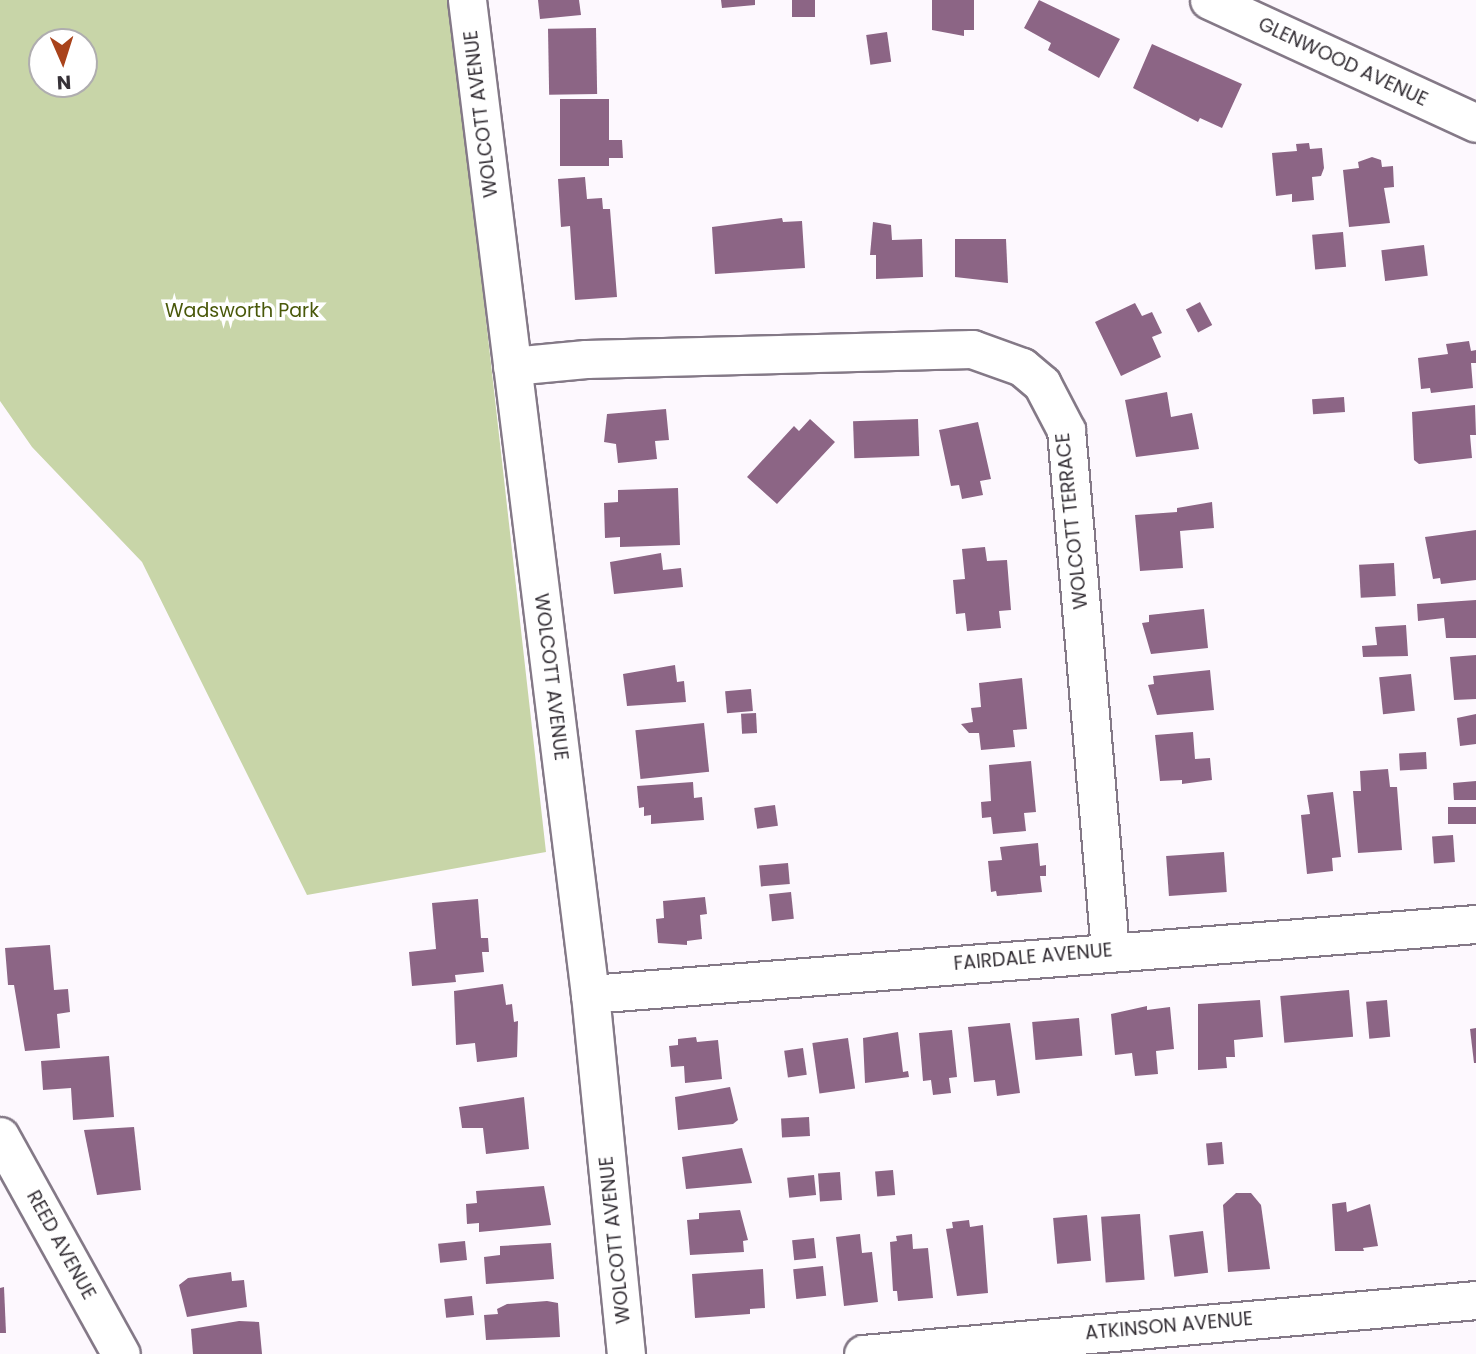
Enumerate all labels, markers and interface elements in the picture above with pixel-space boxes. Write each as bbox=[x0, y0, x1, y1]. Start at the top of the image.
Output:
street label: GLENWOOD AVENUE bbox=[1255, 13, 1431, 111]
north arrow bbox=[28, 28, 98, 98]
street label: WOLCOTT AVENUE bbox=[459, 29, 503, 199]
text: N bbox=[56, 69, 72, 96]
park label: Wadsworth Park bbox=[165, 300, 319, 322]
street label: WOLCOTT TERRACE bbox=[1051, 432, 1093, 610]
street label: WOLCOTT AVENUE bbox=[529, 592, 573, 762]
street label: FAIRDALE AVENUE bbox=[953, 939, 1113, 975]
street label: WOLCOTT AVENUE bbox=[595, 1155, 635, 1325]
street label: REED AVENUE bbox=[22, 1187, 100, 1303]
street label: ATKINSON AVENUE bbox=[1084, 1307, 1254, 1345]

